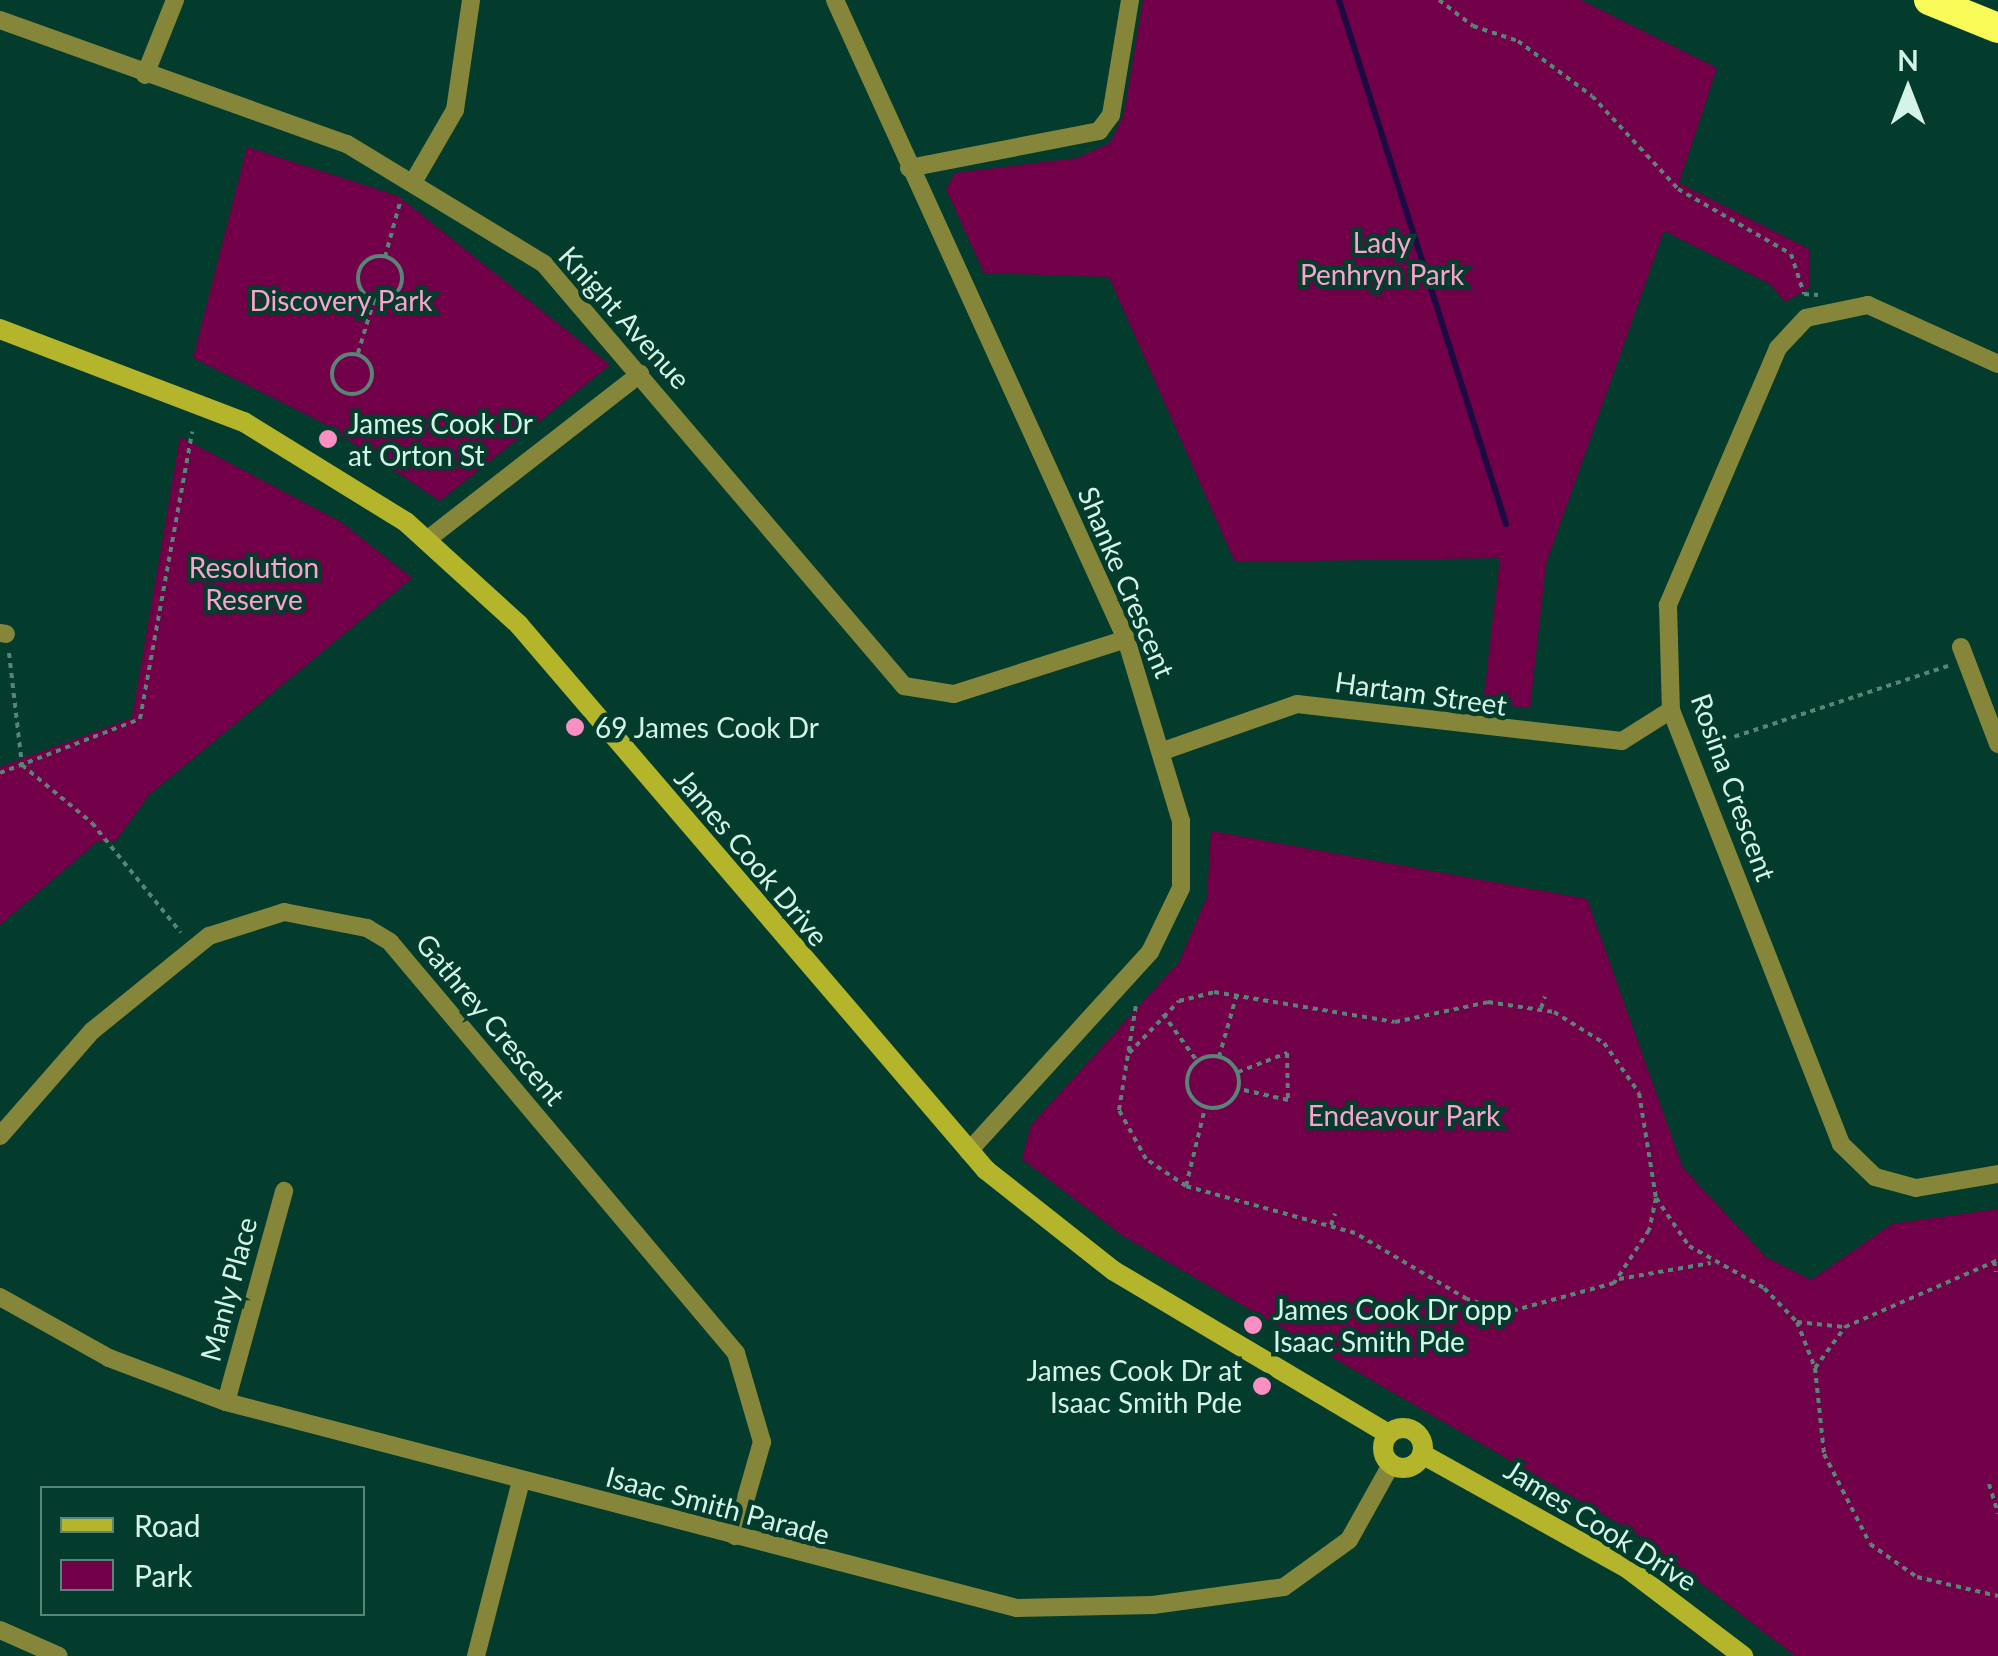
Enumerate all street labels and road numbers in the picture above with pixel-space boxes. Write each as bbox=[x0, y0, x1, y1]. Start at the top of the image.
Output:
street label: Knight Avenue bbox=[552, 239, 698, 395]
street label: Shanke Crescent bbox=[1072, 482, 1182, 682]
street label: Hartam Street bbox=[1333, 664, 1509, 722]
street label: Rosina Crescent bbox=[1685, 689, 1783, 885]
street label: James Cook Drive bbox=[668, 762, 836, 952]
street label: Gathrey Crescent bbox=[409, 926, 573, 1112]
street label: Manly Place bbox=[193, 1213, 263, 1365]
street label: James Cook Drive bbox=[1499, 1452, 1703, 1598]
street label: Isaac Smith Parade bbox=[603, 1459, 833, 1551]

